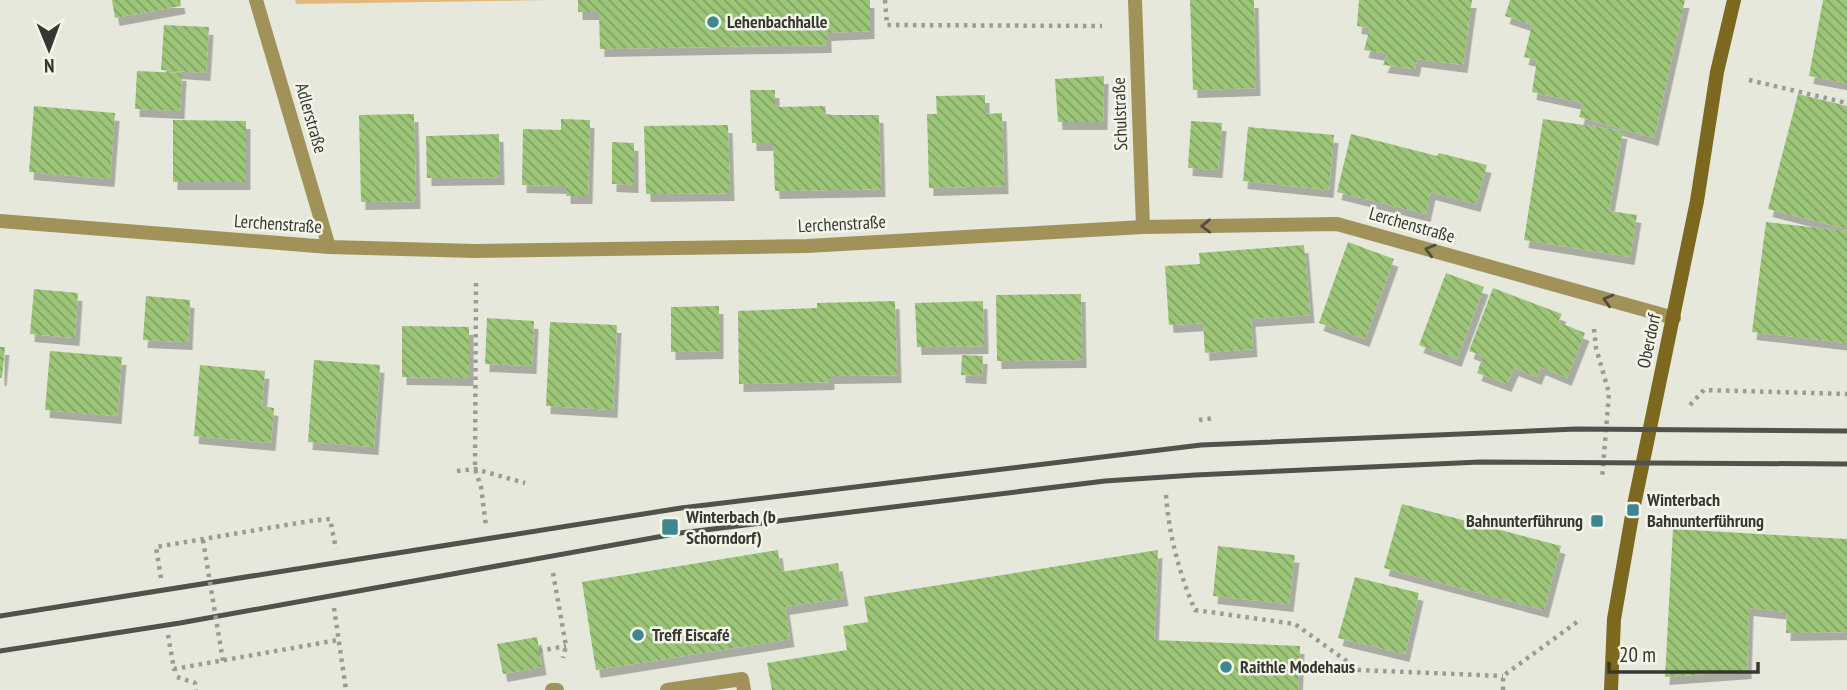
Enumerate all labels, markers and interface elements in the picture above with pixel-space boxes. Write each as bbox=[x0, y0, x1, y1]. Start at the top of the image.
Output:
place label: Lehenbachhalle bbox=[727, 10, 828, 33]
north arrow bbox=[14, 14, 84, 84]
marker: Lehenbachhalle bbox=[705, 14, 721, 30]
text: N bbox=[44, 54, 55, 78]
street label: Schulstraße bbox=[1107, 77, 1132, 151]
street label: Adlerstraße bbox=[290, 80, 332, 156]
street label: Lerchenstraße bbox=[1367, 201, 1458, 248]
street label: Lerchenstraße bbox=[233, 209, 323, 238]
street label: Lerchenstraße bbox=[797, 210, 887, 237]
one-way arrow bbox=[1200, 218, 1211, 234]
one-way arrow bbox=[1424, 244, 1436, 258]
one-way arrow bbox=[1602, 293, 1614, 308]
street label: Oberdorf bbox=[1632, 310, 1666, 370]
place label: Winterbach Bahnunterführung bbox=[1646, 488, 1764, 532]
marker: Winterbach Bahnunterführung bbox=[1625, 502, 1641, 518]
place label: Winterbach (b Schorndorf) bbox=[685, 505, 776, 549]
place label: Bahnunterführung bbox=[1466, 509, 1583, 532]
marker: Bahnunterführung bbox=[1589, 513, 1605, 529]
marker: Winterbach (b Schorndorf) bbox=[660, 517, 680, 537]
place label: Treff Eiscafé bbox=[652, 623, 730, 646]
marker: Treff Eiscafé bbox=[630, 627, 646, 643]
scale bar bbox=[1609, 630, 1758, 674]
text: 20 m bbox=[1619, 641, 1656, 668]
place label: Raithle Modehaus bbox=[1240, 655, 1355, 678]
marker: Raithle Modehaus bbox=[1218, 659, 1234, 675]

